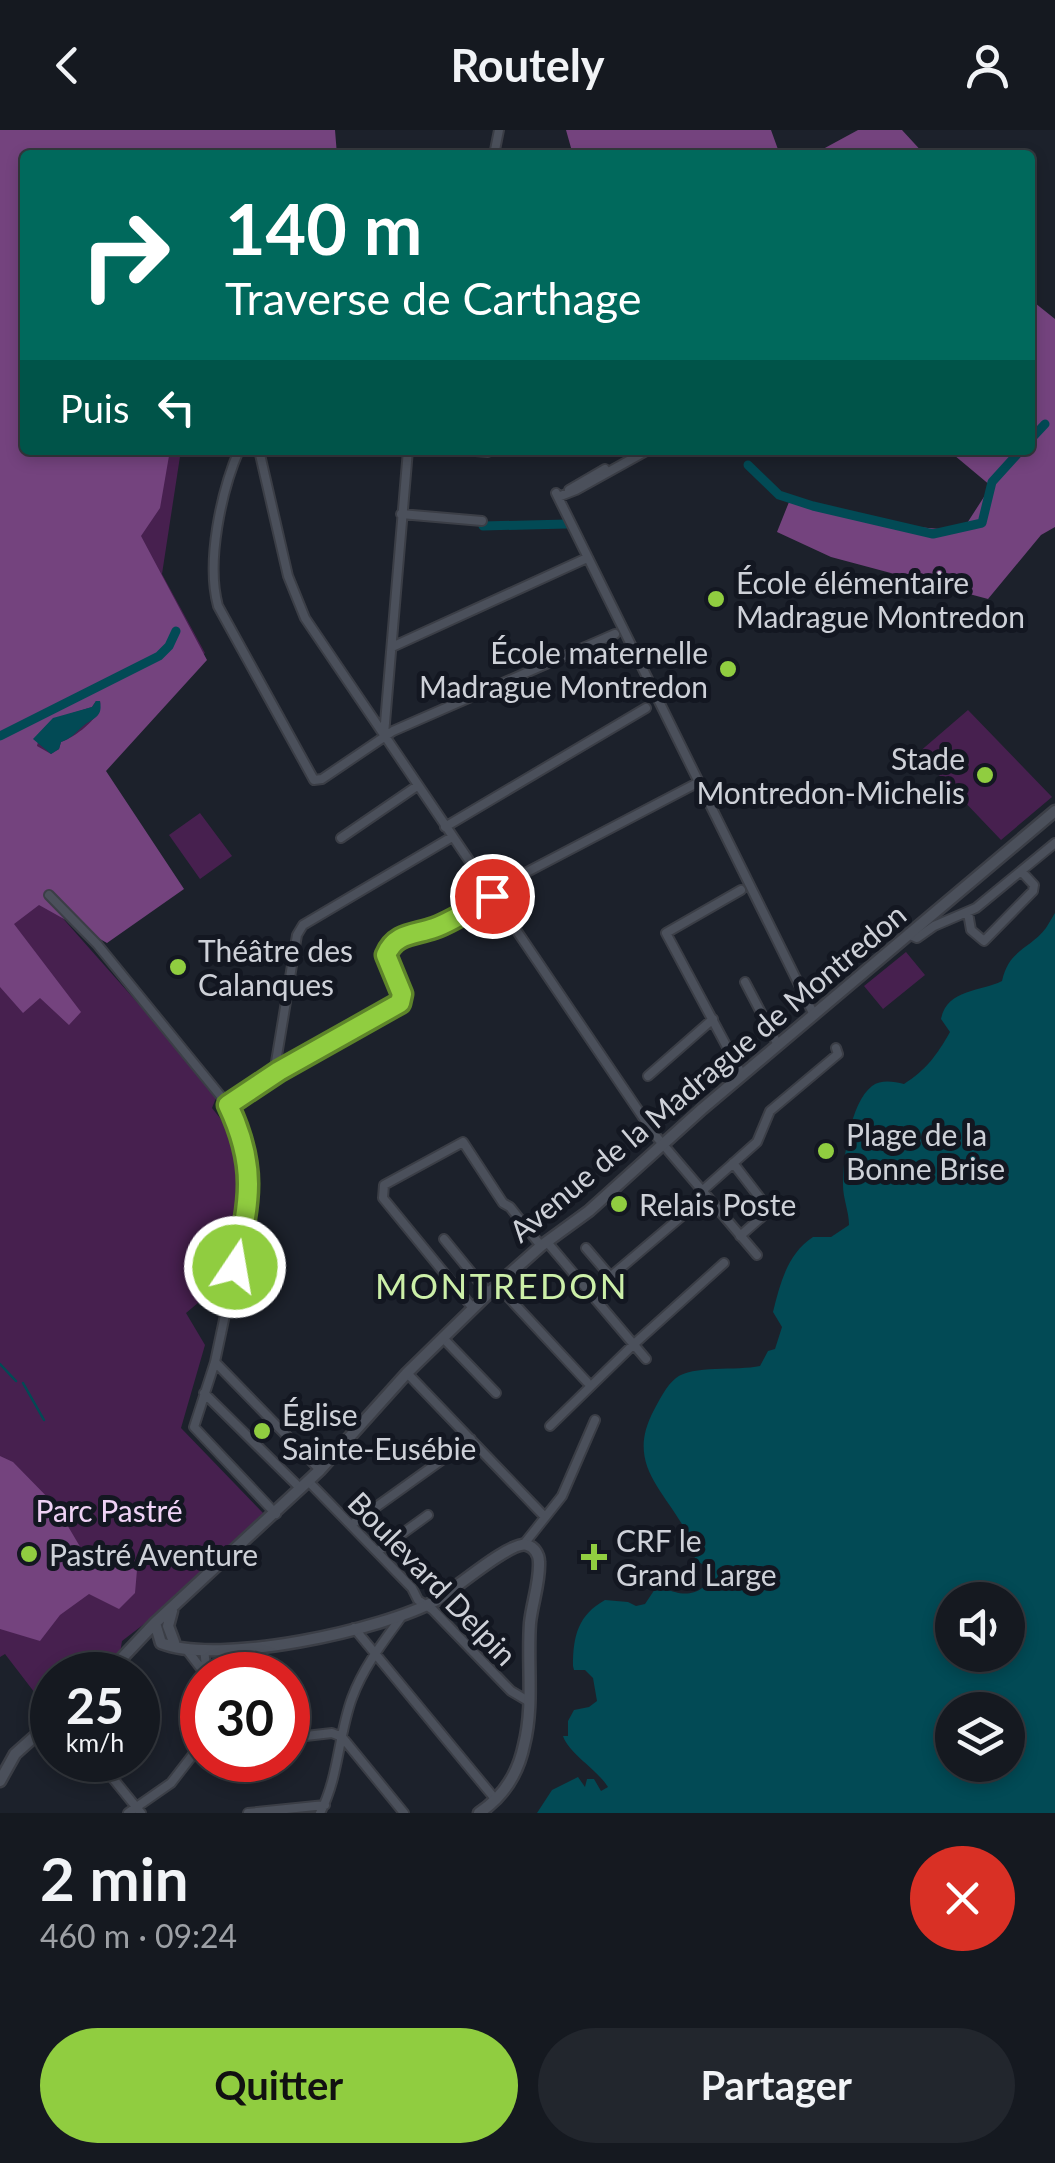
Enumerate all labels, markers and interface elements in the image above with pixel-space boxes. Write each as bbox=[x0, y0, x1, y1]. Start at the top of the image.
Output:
icon: back bbox=[40, 38, 95, 93]
text: Routely bbox=[450, 38, 605, 92]
icon: person bbox=[960, 38, 1015, 93]
text: 140 m bbox=[225, 186, 422, 270]
icon: right bbox=[60, 190, 190, 320]
text: Traverse de Carthage bbox=[225, 271, 642, 325]
icon: left bbox=[149, 380, 204, 435]
text: Puis bbox=[60, 385, 129, 431]
place label: École élémentaire Madrague Montredon bbox=[736, 564, 1025, 634]
marker: École élémentaire Madrague Montredon bbox=[705, 588, 727, 610]
place label: École maternelle Madrague Montredon bbox=[419, 634, 708, 704]
marker: École maternelle Madrague Montredon bbox=[717, 658, 739, 680]
place label: Stade Montredon-Michelis bbox=[696, 740, 965, 810]
marker: Stade Montredon-Michelis bbox=[974, 764, 996, 786]
pin bbox=[450, 854, 535, 939]
icon: arrive bbox=[465, 869, 520, 924]
street label: Avenue de la Madrague de Montredon bbox=[502, 896, 912, 1248]
place label: Théâtre des Calanques bbox=[198, 932, 353, 1002]
marker: Théâtre des Calanques bbox=[167, 956, 189, 978]
place label: Plage de la Bonne Brise bbox=[846, 1116, 1005, 1186]
marker: Plage de la Bonne Brise bbox=[815, 1140, 837, 1162]
place label: Relais Poste bbox=[639, 1186, 796, 1222]
marker: Relais Poste bbox=[608, 1193, 630, 1215]
position arrow bbox=[183, 1215, 287, 1319]
district label: MONTREDON bbox=[375, 1264, 629, 1306]
place label: Église Sainte-Eusébie bbox=[282, 1396, 476, 1466]
marker: Église Sainte-Eusébie bbox=[251, 1420, 273, 1442]
street label: Boulevard Delpin bbox=[341, 1484, 525, 1672]
park label: Parc Pastré bbox=[35, 1492, 183, 1528]
place label: CRF le Grand Large bbox=[616, 1522, 777, 1592]
place label: Pastré Aventure bbox=[49, 1536, 258, 1572]
marker: Pastré Aventure bbox=[18, 1543, 40, 1565]
marker: CRF le Grand Large bbox=[581, 1544, 607, 1570]
map controls bbox=[935, 1582, 1025, 1782]
button: sound bbox=[935, 1582, 1025, 1672]
speed limit sign: 30 bbox=[180, 1652, 310, 1782]
text: 25 bbox=[66, 1675, 124, 1735]
button: layers bbox=[935, 1692, 1025, 1782]
text: km/h bbox=[66, 1727, 124, 1757]
text: 2 min bbox=[40, 1842, 189, 1914]
button: close bbox=[910, 1846, 1015, 1951]
text: 460 m · 09:24 bbox=[40, 1916, 237, 1955]
button: Quitter bbox=[40, 2028, 518, 2143]
button: Partager bbox=[538, 2028, 1015, 2143]

